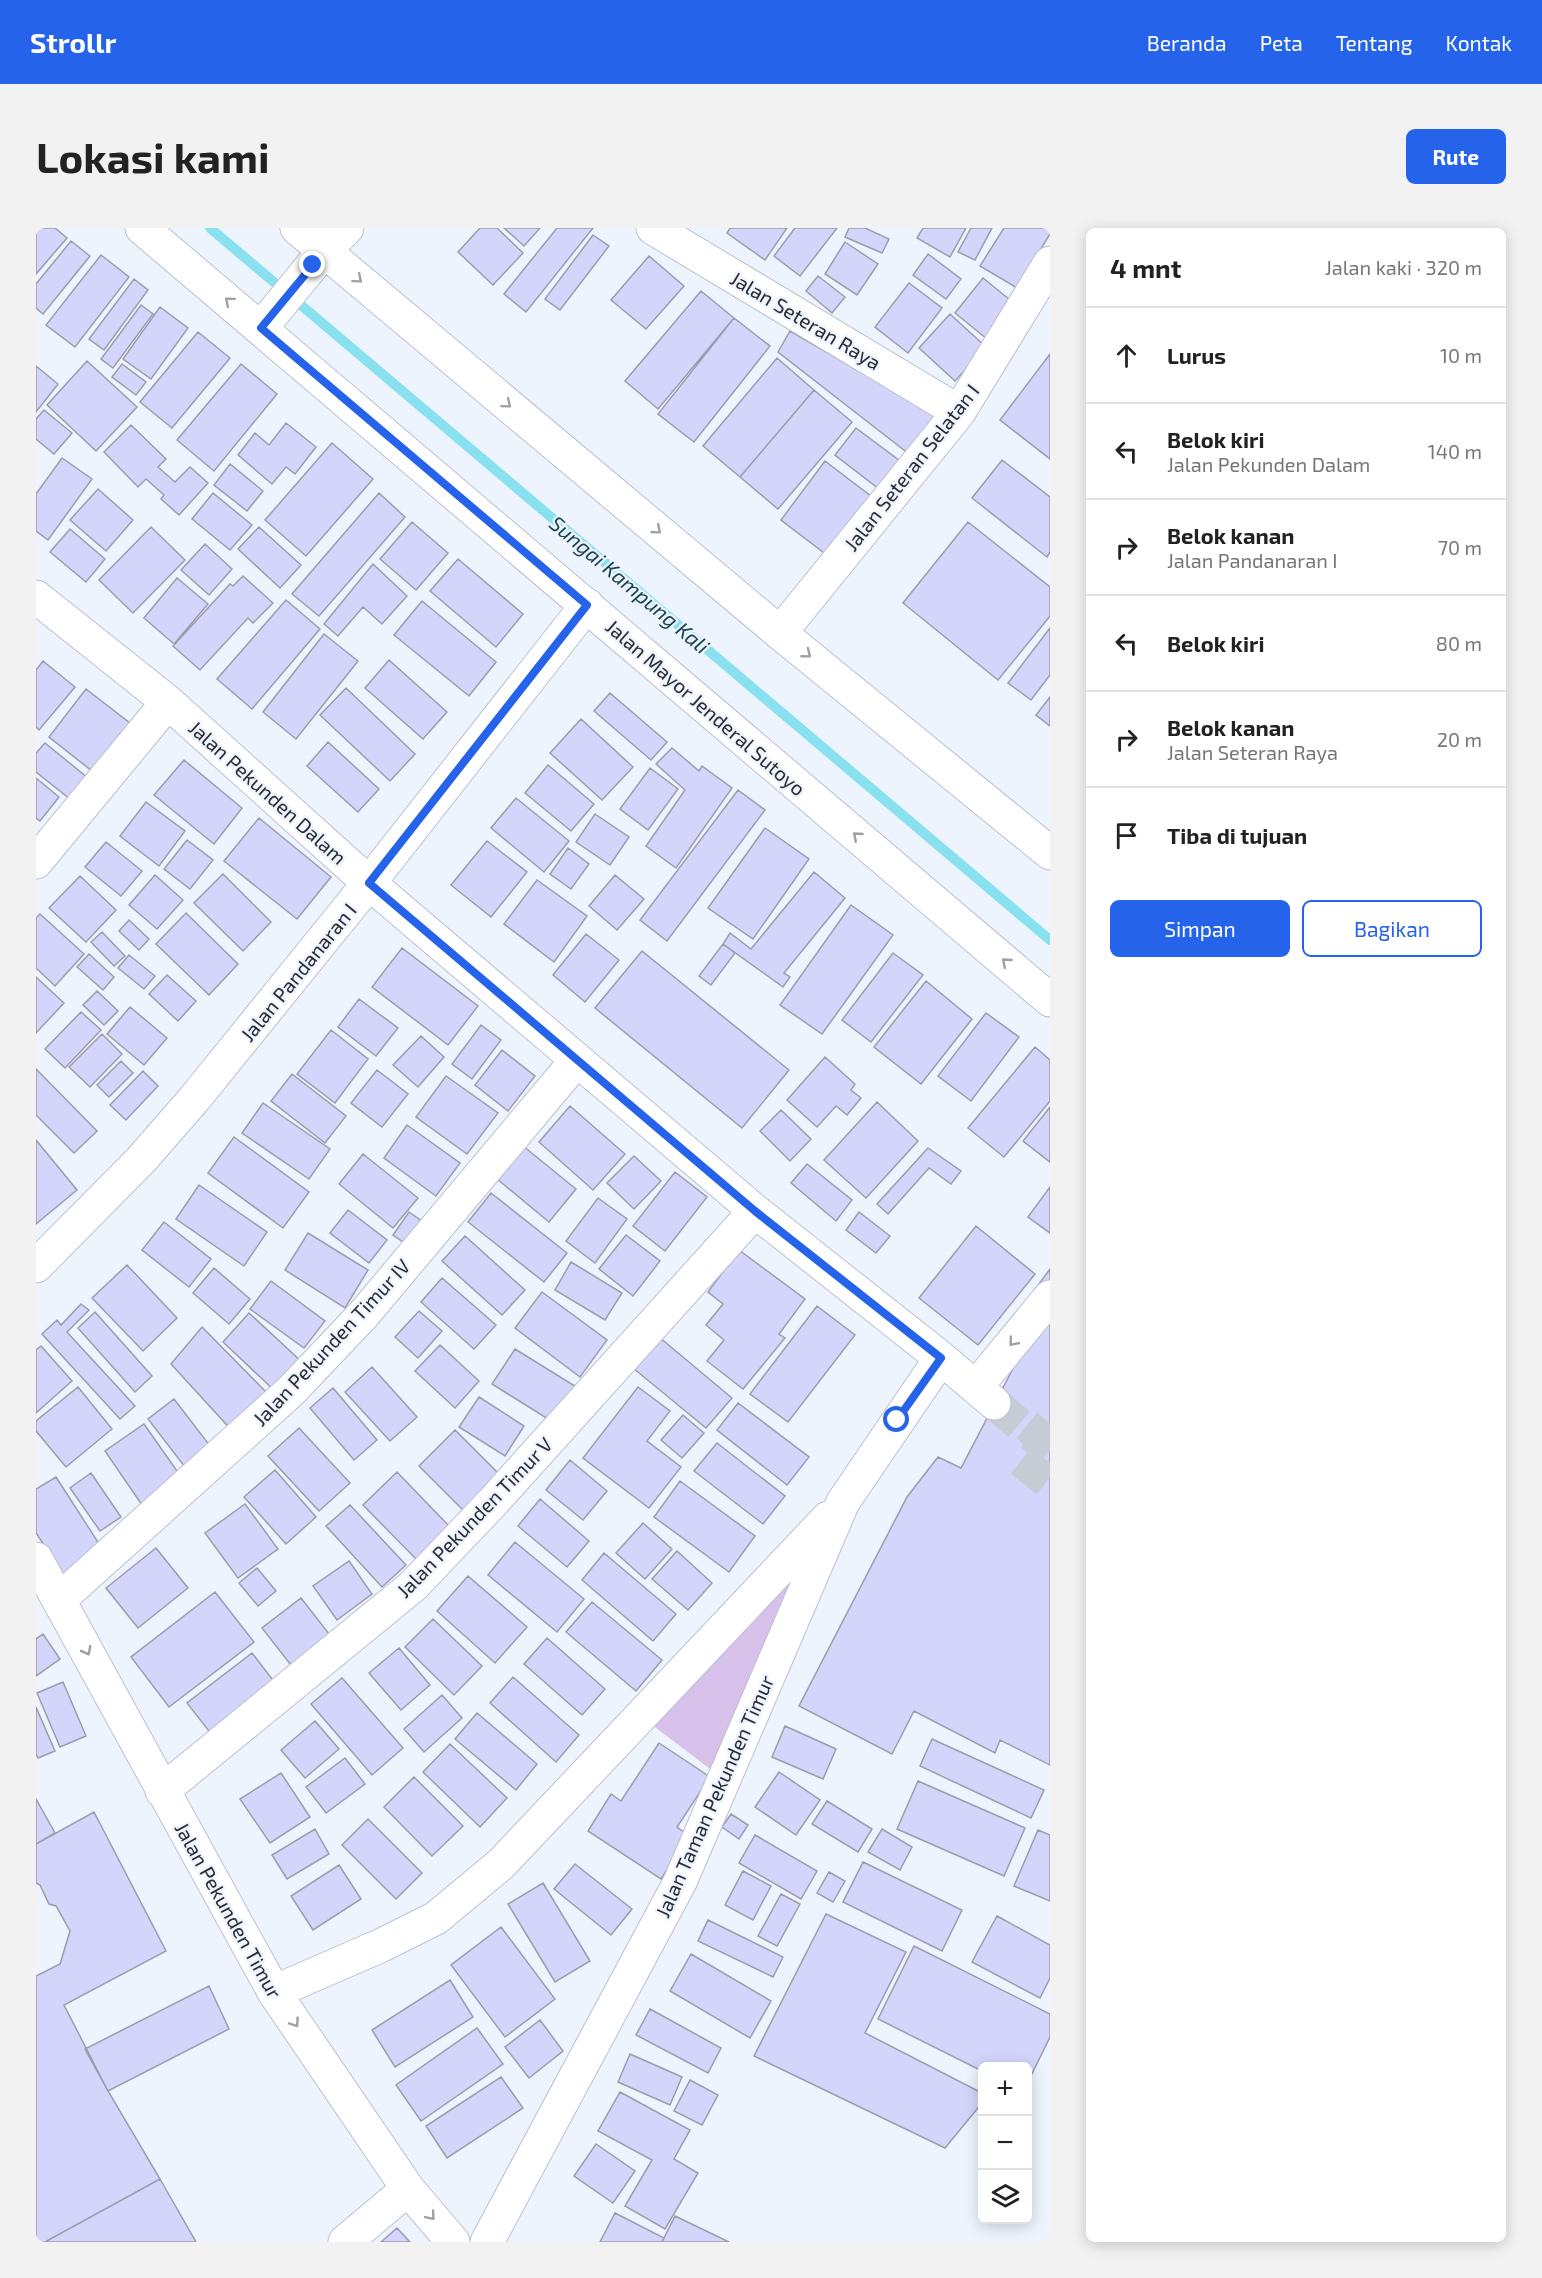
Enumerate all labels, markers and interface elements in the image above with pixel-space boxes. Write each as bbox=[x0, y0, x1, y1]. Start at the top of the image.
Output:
text: Strollr bbox=[30, 25, 116, 59]
text: Beranda bbox=[1147, 30, 1227, 55]
text: Peta bbox=[1260, 30, 1303, 55]
text: Tentang bbox=[1336, 30, 1413, 55]
text: Kontak bbox=[1446, 30, 1512, 55]
button: Rute bbox=[1406, 129, 1506, 184]
text: Lokasi kami bbox=[36, 131, 270, 181]
route end bbox=[299, 251, 325, 277]
text: 4 mnt bbox=[1110, 252, 1181, 283]
text: Jalan kaki · 320 m bbox=[1325, 255, 1482, 279]
street label: Jalan Seteran Raya bbox=[727, 266, 885, 374]
one-way arrow bbox=[351, 272, 362, 283]
one-way arrow bbox=[225, 297, 236, 308]
icon: ahead bbox=[1110, 339, 1143, 372]
text: Lurus bbox=[1167, 342, 1226, 368]
text: 10 m bbox=[1440, 343, 1482, 367]
street label: Jalan Seteran Selatan I bbox=[838, 379, 984, 555]
one-way arrow bbox=[500, 397, 511, 408]
text: Belok kiri bbox=[1167, 426, 1264, 452]
icon: left bbox=[1110, 435, 1143, 468]
text: 140 m bbox=[1428, 439, 1482, 463]
text: Jalan Pekunden Dalam bbox=[1167, 452, 1370, 476]
water label: Sungai Kampung Kali bbox=[545, 510, 715, 658]
one-way arrow bbox=[650, 522, 661, 533]
text: Belok kanan bbox=[1167, 522, 1294, 548]
icon: right bbox=[1110, 531, 1143, 564]
text: 70 m bbox=[1438, 535, 1482, 559]
text: Jalan Pandanaran I bbox=[1167, 548, 1337, 572]
street label: Jalan Mayor Jenderal Sutoyo bbox=[601, 614, 811, 800]
icon: left bbox=[1110, 627, 1143, 660]
text: Belok kiri bbox=[1167, 630, 1264, 656]
text: 80 m bbox=[1436, 631, 1482, 655]
one-way arrow bbox=[800, 647, 811, 658]
text: Belok kanan bbox=[1167, 714, 1294, 740]
street label: Jalan Pekunden Dalam bbox=[184, 715, 352, 869]
icon: right bbox=[1110, 723, 1143, 756]
text: 20 m bbox=[1437, 727, 1482, 751]
text: Jalan Seteran Raya bbox=[1167, 740, 1338, 764]
icon: arrive bbox=[1110, 819, 1143, 852]
text: Tiba di tujuan bbox=[1167, 822, 1307, 848]
one-way arrow bbox=[853, 832, 864, 843]
street label: Jalan Pandanaran I bbox=[235, 898, 361, 1046]
button: Simpan bbox=[1110, 900, 1290, 957]
button: Bagikan bbox=[1302, 900, 1482, 957]
one-way arrow bbox=[1002, 958, 1013, 969]
street label: Jalan Pekunden Timur IV bbox=[247, 1254, 415, 1430]
one-way arrow bbox=[1009, 1335, 1020, 1346]
route start bbox=[883, 1406, 909, 1432]
street label: Jalan Pekunden Timur V bbox=[391, 1432, 557, 1602]
one-way arrow bbox=[80, 1645, 91, 1655]
street label: Jalan Taman Pekunden Timur bbox=[650, 1671, 778, 1921]
street label: Jalan Pekunden Timur bbox=[171, 1818, 287, 2002]
one-way arrow bbox=[288, 2016, 299, 2027]
map controls bbox=[978, 2062, 1032, 2224]
button: + bbox=[978, 2062, 1032, 2116]
button: − bbox=[978, 2116, 1032, 2170]
button: layers bbox=[978, 2170, 1032, 2224]
one-way arrow bbox=[424, 2209, 435, 2220]

